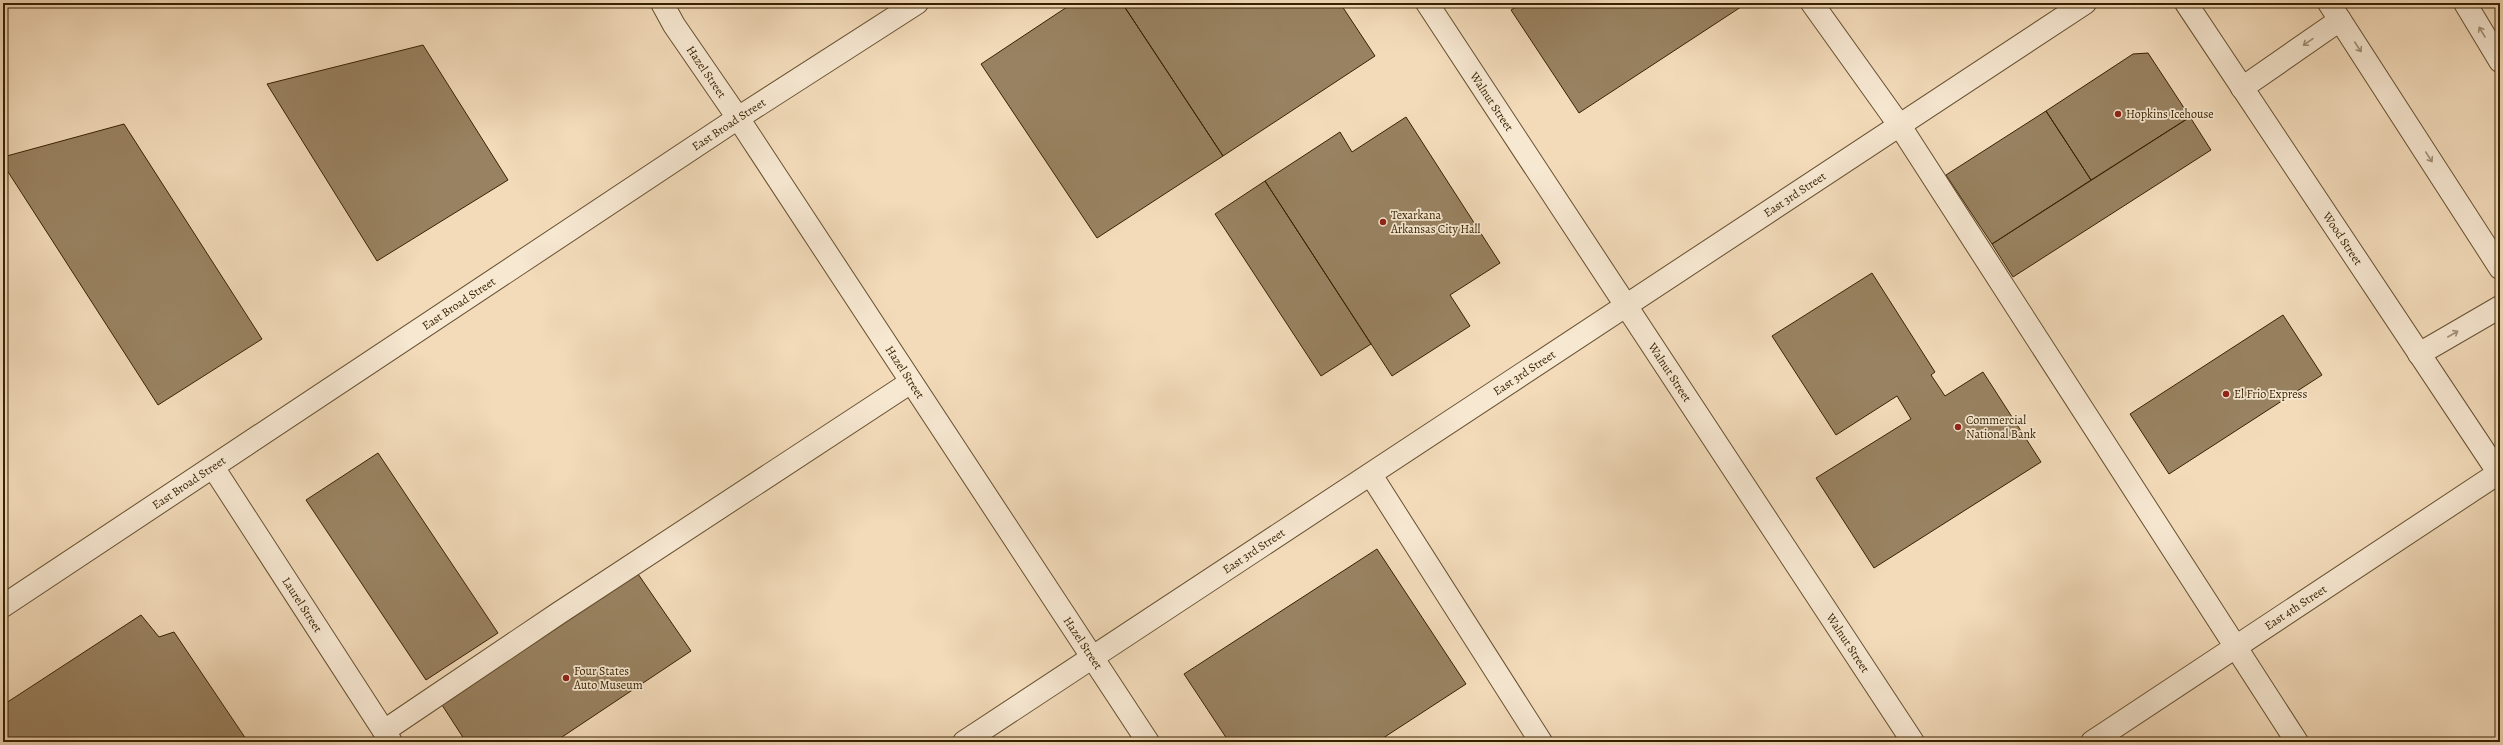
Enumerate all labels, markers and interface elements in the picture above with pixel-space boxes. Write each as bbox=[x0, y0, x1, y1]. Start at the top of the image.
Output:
one-way arrow bbox=[2478, 26, 2486, 38]
one-way arrow bbox=[2303, 38, 2314, 46]
one-way arrow bbox=[2354, 42, 2362, 53]
street label: Hazel Street bbox=[683, 43, 730, 101]
street label: Walnut Street bbox=[1466, 68, 1517, 134]
street label: East Broad Street bbox=[689, 94, 769, 154]
place label: Hopkins Icehouse bbox=[2126, 106, 2214, 122]
marker: Hopkins Icehouse bbox=[2113, 109, 2123, 119]
one-way arrow bbox=[2425, 151, 2433, 163]
street label: East 3rd Street bbox=[1760, 168, 1829, 221]
place label: Texarkana Arkansas City Hall bbox=[1390, 207, 1481, 237]
street label: Wood Street bbox=[2319, 208, 2366, 268]
marker: Texarkana Arkansas City Hall bbox=[1378, 217, 1388, 227]
street label: East Broad Street bbox=[419, 273, 499, 334]
one-way arrow bbox=[2447, 330, 2459, 338]
street label: Walnut Street bbox=[1644, 339, 1695, 405]
street label: Hazel Street bbox=[882, 343, 928, 402]
street label: East 3rd Street bbox=[1490, 346, 1559, 399]
place label: El Frio Express bbox=[2234, 386, 2307, 402]
marker: El Frio Express bbox=[2221, 389, 2231, 399]
place label: Commercial National Bank bbox=[1966, 412, 2036, 442]
marker: Commercial National Bank bbox=[1953, 422, 1963, 432]
street label: East Broad Street bbox=[149, 452, 229, 513]
street label: East 3rd Street bbox=[1219, 525, 1288, 577]
street label: Laurel Street bbox=[278, 574, 326, 635]
street label: East 4th Street bbox=[2261, 581, 2330, 634]
street label: Walnut Street bbox=[1822, 609, 1873, 676]
street label: Hazel Street bbox=[1060, 613, 1106, 672]
place label: Four States Auto Museum bbox=[573, 663, 643, 693]
marker: Four States Auto Museum bbox=[561, 673, 571, 683]

